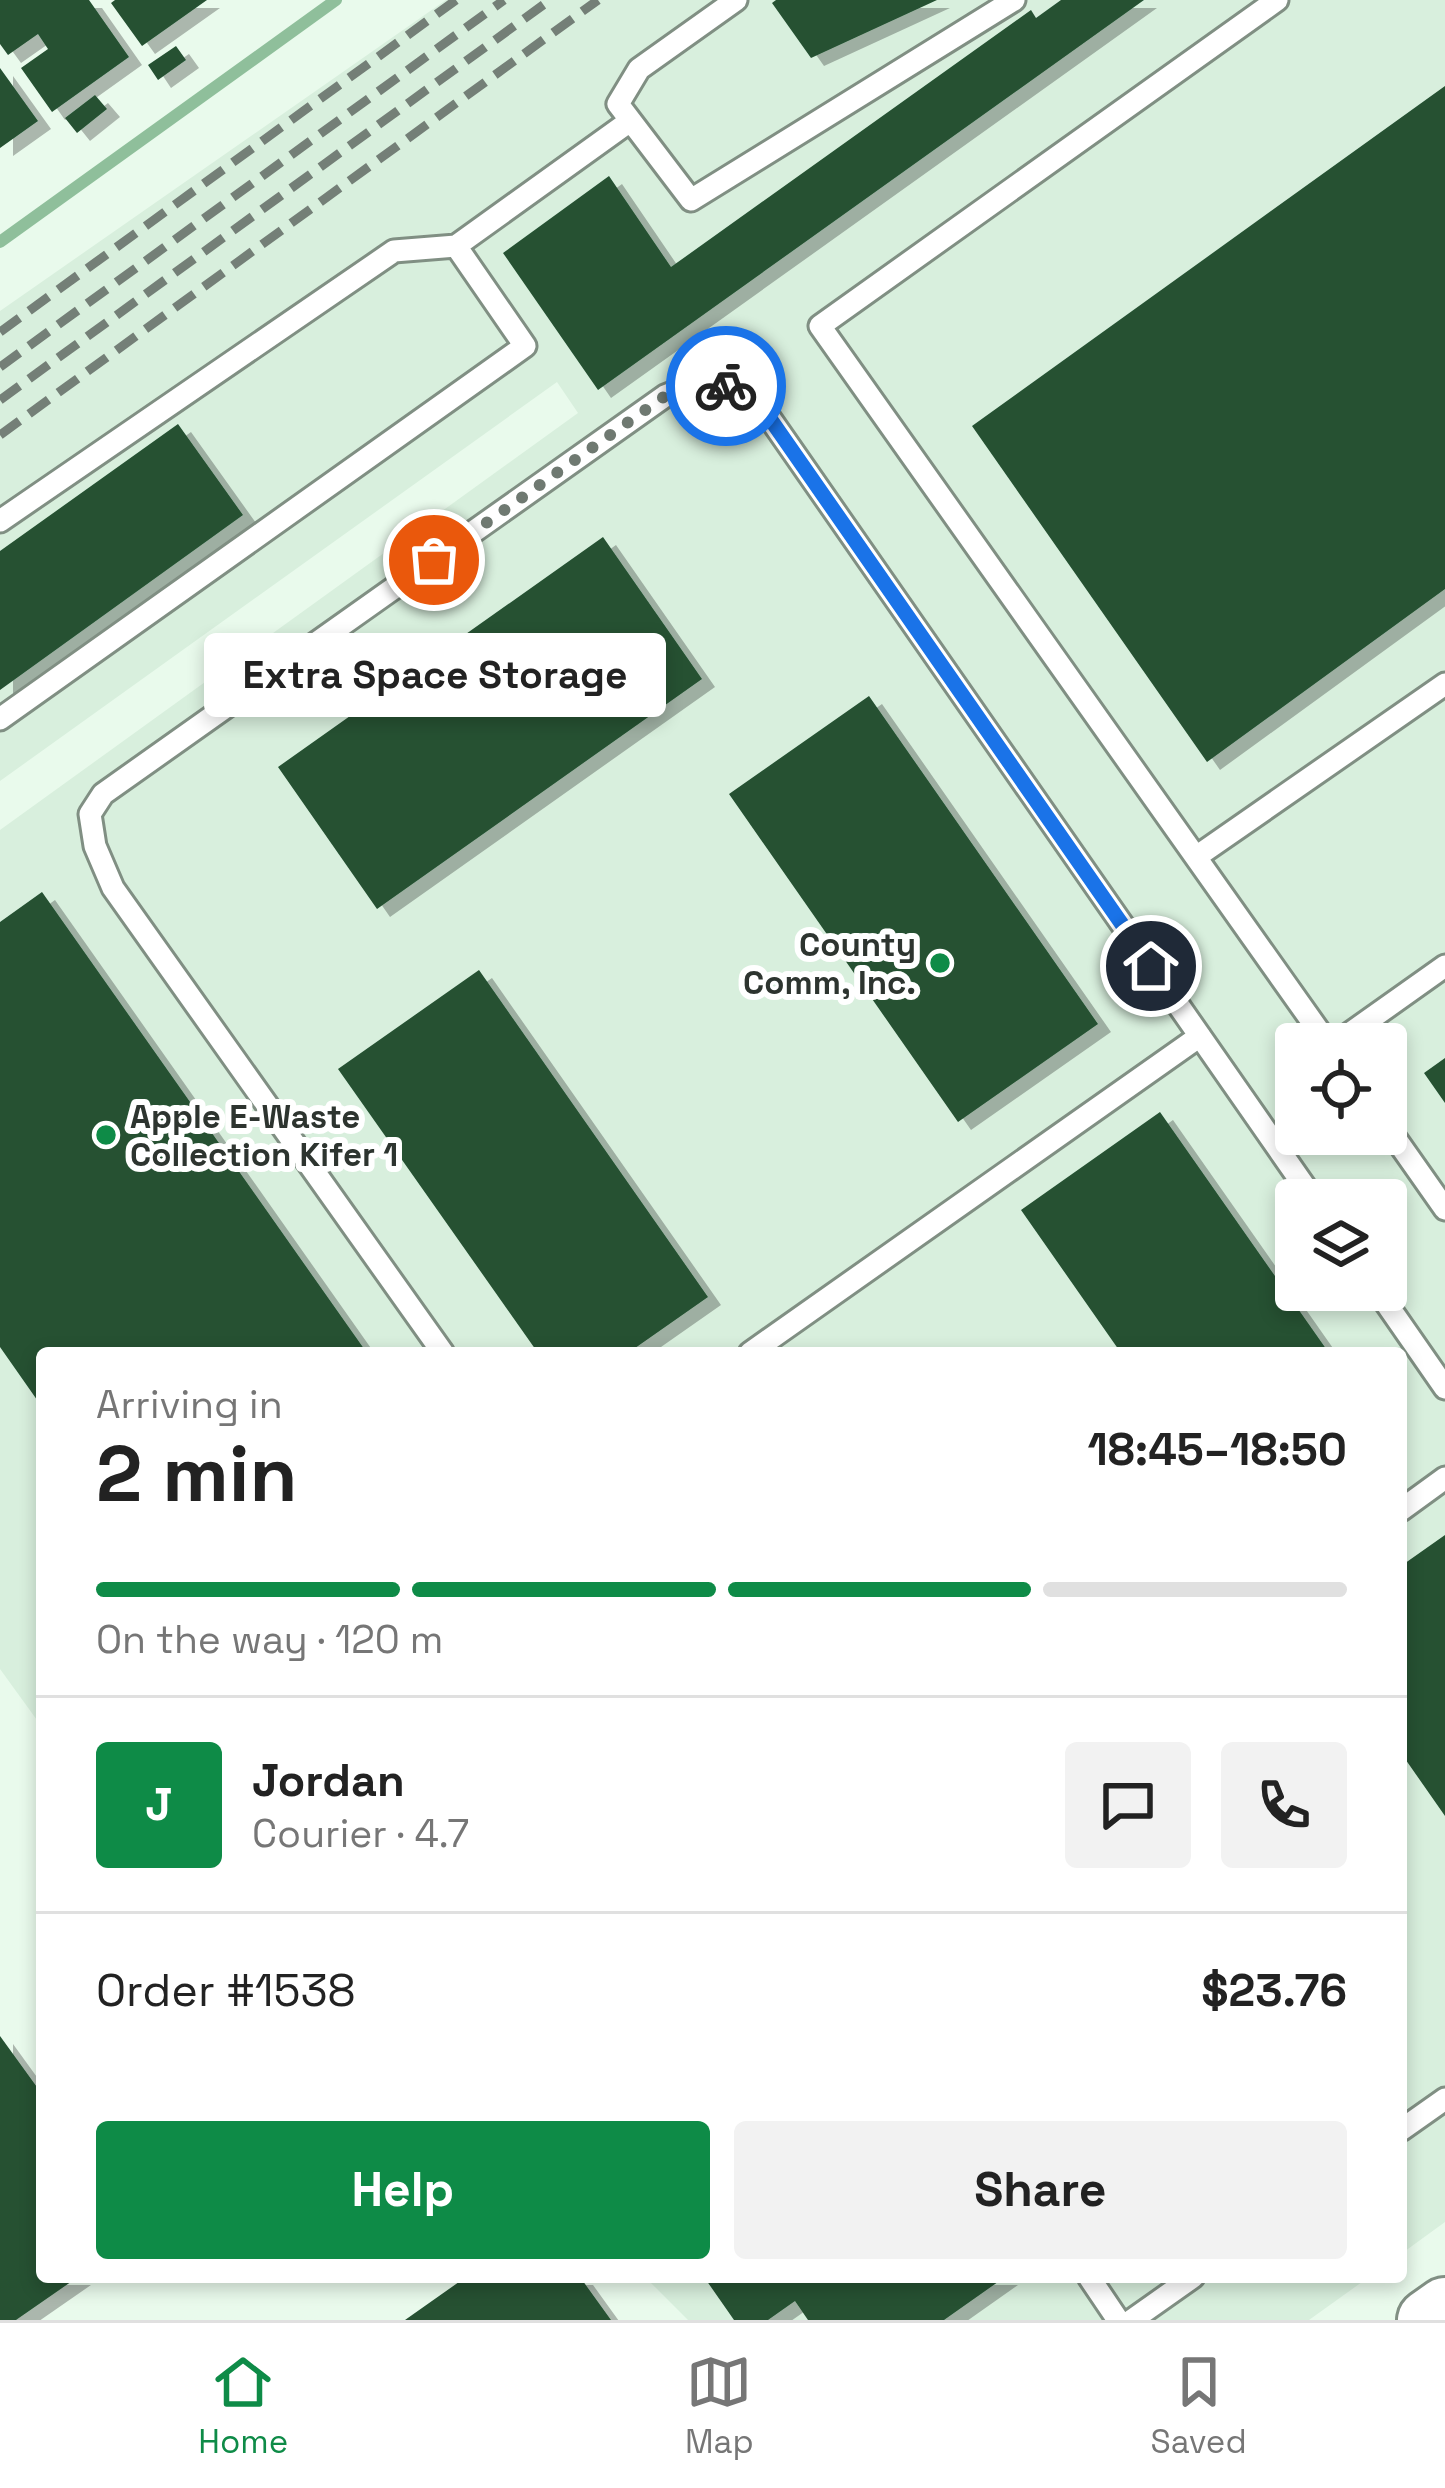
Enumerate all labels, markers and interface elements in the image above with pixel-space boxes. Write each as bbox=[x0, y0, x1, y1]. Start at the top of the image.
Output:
courier bbox=[666, 326, 786, 446]
icon: bike bbox=[693, 353, 759, 419]
pin bbox=[383, 509, 485, 611]
icon: bag bbox=[401, 527, 467, 593]
callout: Extra Space Storage bbox=[203, 632, 665, 716]
text: Extra Space Storage bbox=[243, 650, 627, 699]
pin bbox=[1100, 915, 1202, 1017]
place label: County Comm, Inc. bbox=[743, 924, 916, 1004]
icon: home bbox=[1118, 933, 1184, 999]
marker: County Comm, Inc. bbox=[927, 950, 953, 976]
map controls bbox=[1275, 1023, 1407, 1311]
button: locate bbox=[1275, 1023, 1407, 1155]
place label: Apple E-Waste Collection Kifer 1 bbox=[130, 1096, 398, 1176]
marker: Apple E-Waste Collection Kifer 1 bbox=[93, 1122, 119, 1148]
button: layers bbox=[1275, 1179, 1407, 1311]
text: Arriving in bbox=[96, 1380, 283, 1429]
text: 18:45–18:50 bbox=[1087, 1421, 1347, 1478]
text: 2 min bbox=[96, 1424, 298, 1524]
text: On the way · 120 m bbox=[96, 1615, 443, 1664]
button: chat bbox=[1065, 1742, 1191, 1868]
button: phone bbox=[1221, 1742, 1347, 1868]
text: Jordan bbox=[252, 1752, 405, 1809]
text: J bbox=[145, 1776, 173, 1833]
text: Courier · 4.7 bbox=[252, 1809, 469, 1858]
text: Order #1538 bbox=[96, 1962, 356, 2019]
text: $23.76 bbox=[1201, 1962, 1347, 2019]
button: Help bbox=[96, 2121, 710, 2259]
button: Share bbox=[734, 2121, 1347, 2259]
tab: Home bbox=[198, 2349, 288, 2463]
tab: Map bbox=[685, 2349, 754, 2463]
tab: Saved bbox=[1150, 2349, 1247, 2463]

